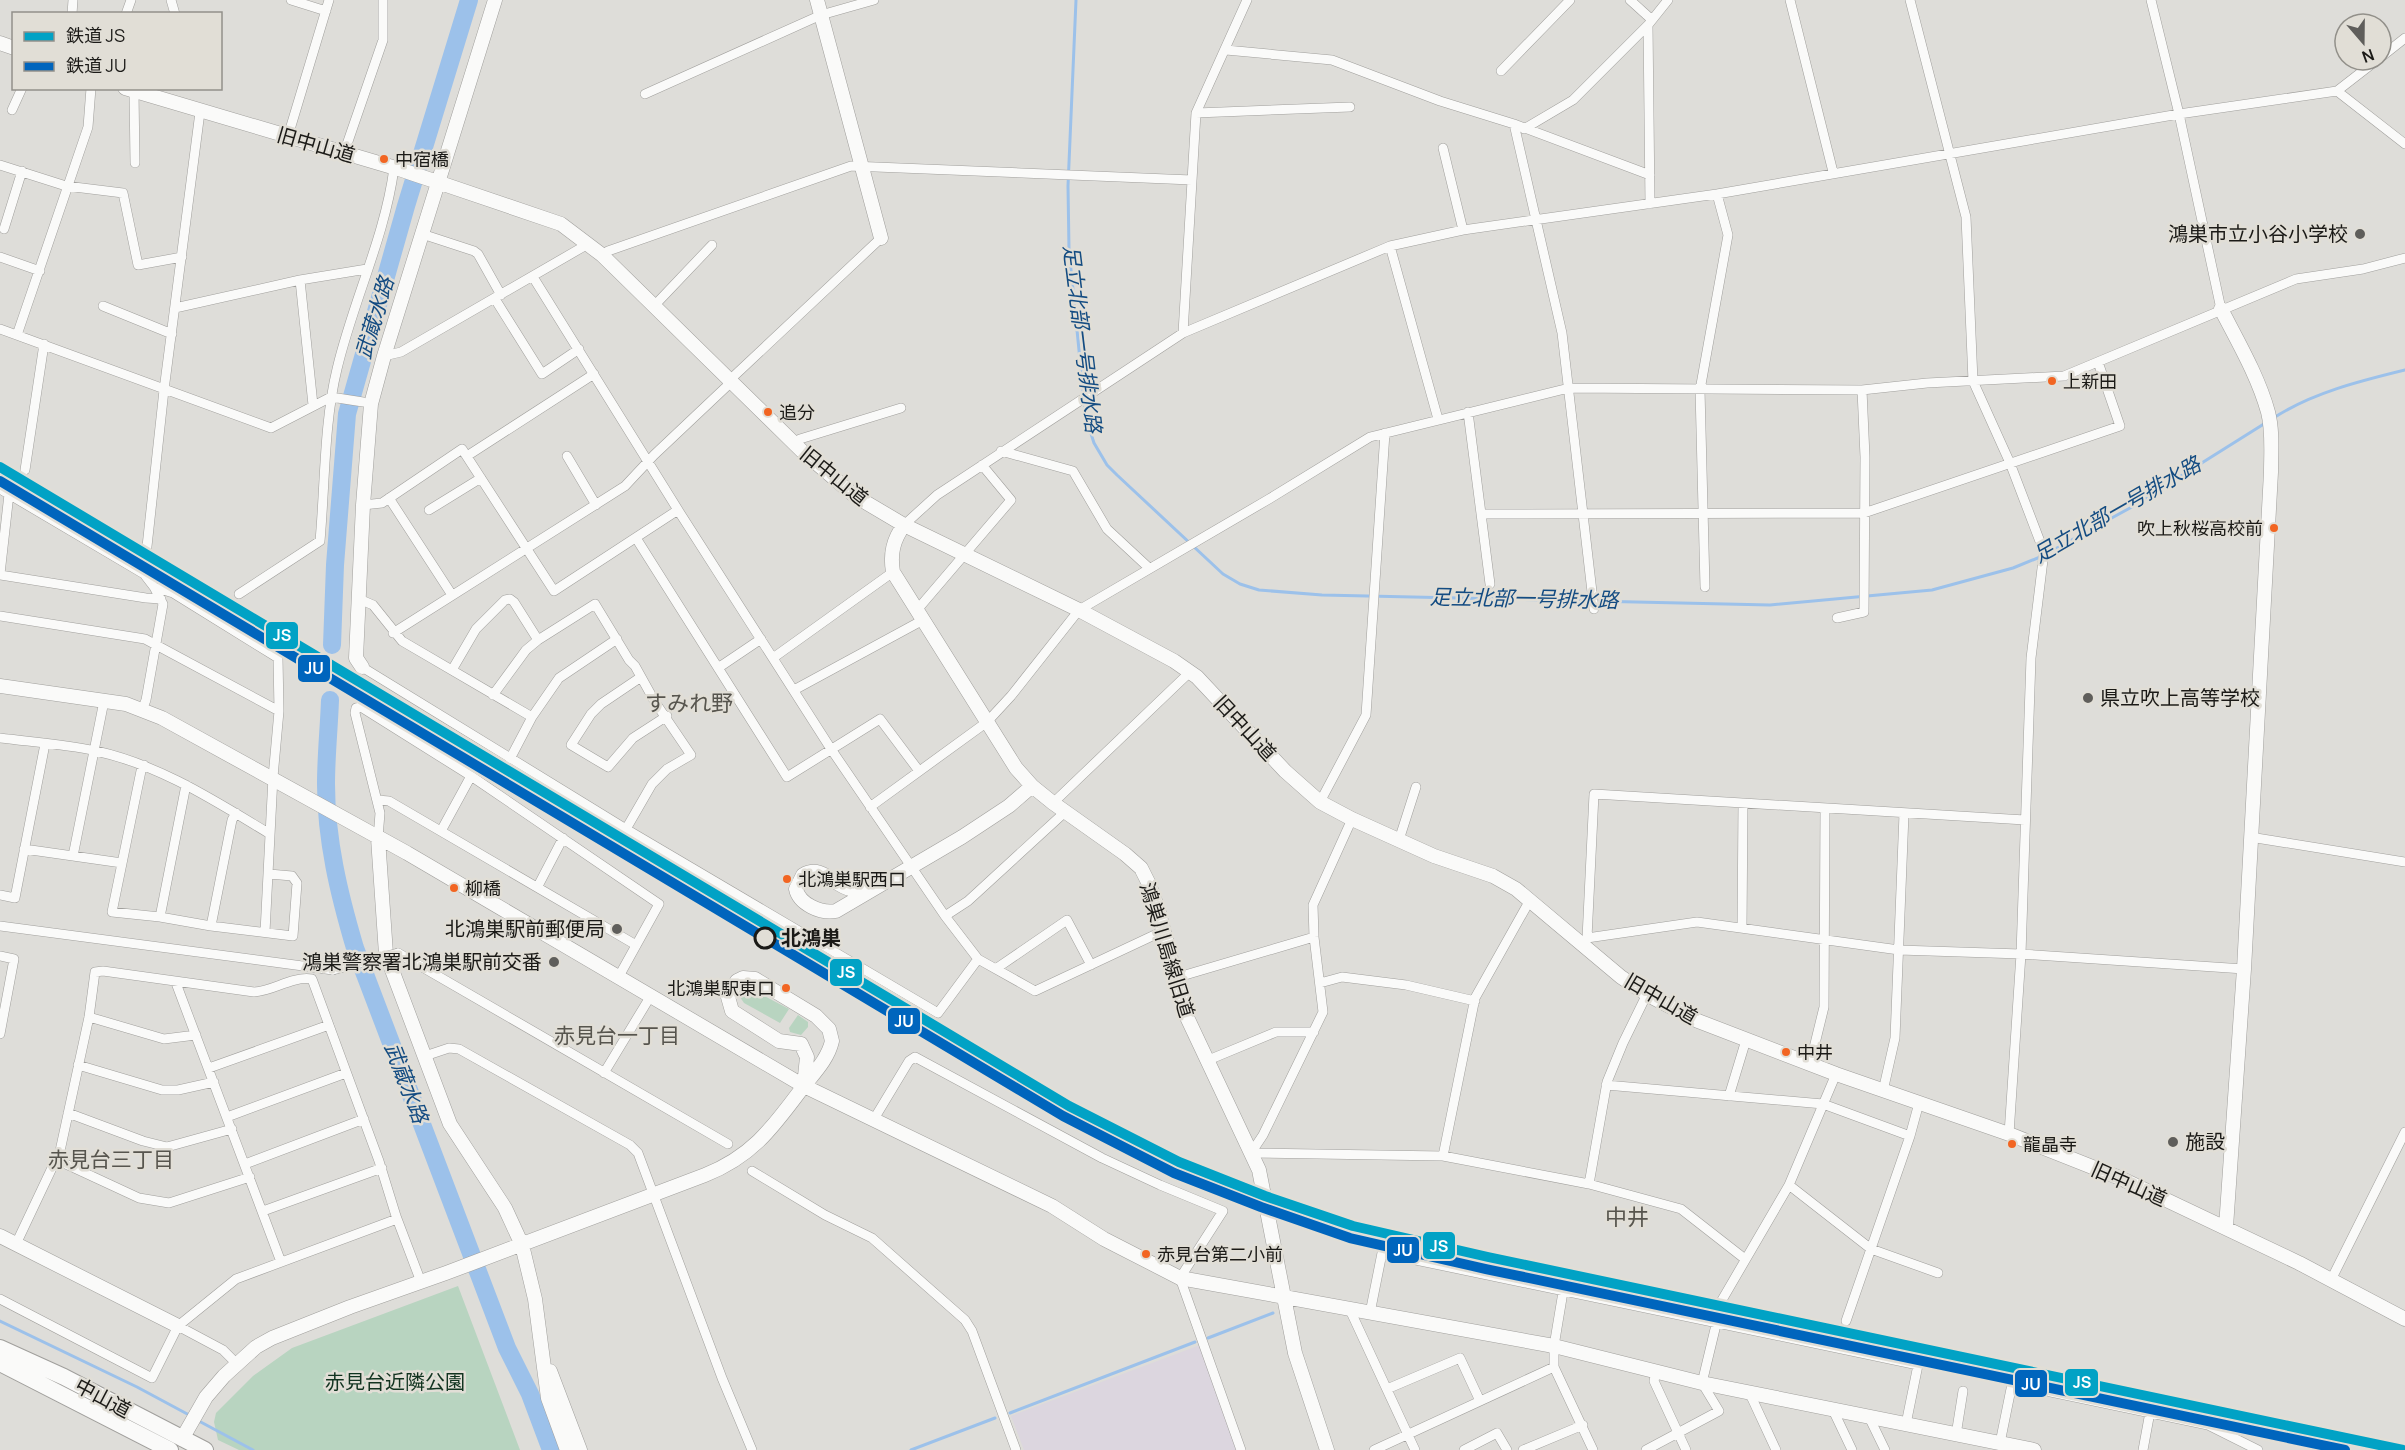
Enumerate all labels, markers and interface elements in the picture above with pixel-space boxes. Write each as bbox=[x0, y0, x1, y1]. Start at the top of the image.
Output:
legend bbox=[12, 12, 222, 90]
north arrow bbox=[2333, 12, 2393, 72]
text: 鉄道 JS bbox=[66, 23, 125, 47]
text: N bbox=[2359, 44, 2377, 68]
text: 鉄道 JU bbox=[66, 53, 127, 77]
street label: 旧中山道 bbox=[274, 121, 358, 169]
place label: 中宿橋 bbox=[395, 147, 449, 171]
marker: 中宿橋 bbox=[378, 153, 390, 165]
place label: 鴻巣市立小谷小学校 bbox=[2168, 220, 2348, 247]
marker: 鴻巣市立小谷小学校 bbox=[2353, 227, 2367, 241]
water label: 足立北部一号排水路 bbox=[1058, 243, 1109, 436]
water label: 武蔵水路 bbox=[348, 272, 400, 362]
place label: 上新田 bbox=[2063, 369, 2117, 393]
marker: 上新田 bbox=[2046, 375, 2058, 387]
place label: 追分 bbox=[779, 400, 815, 424]
marker: 追分 bbox=[762, 406, 774, 418]
street label: 旧中山道 bbox=[795, 440, 874, 511]
water label: 足立北部一号排水路 bbox=[2028, 449, 2207, 569]
place label: 吹上秋桜高校前 bbox=[2137, 516, 2263, 540]
marker: 吹上秋桜高校前 bbox=[2268, 522, 2280, 534]
water label: 足立北部一号排水路 bbox=[1429, 582, 1621, 614]
line badge: JS bbox=[265, 621, 299, 650]
text: JS bbox=[273, 624, 291, 646]
line badge: JU bbox=[297, 654, 331, 683]
text: JU bbox=[304, 657, 324, 679]
place label: 県立吹上高等学校 bbox=[2100, 684, 2260, 711]
district label: すみれ野 bbox=[645, 688, 733, 718]
street label: 旧中山道 bbox=[1208, 689, 1283, 766]
marker: 県立吹上高等学校 bbox=[2081, 691, 2095, 705]
place label: 北鴻巣駅西口 bbox=[798, 867, 906, 891]
marker: 北鴻巣駅西口 bbox=[781, 873, 793, 885]
place label: 柳橋 bbox=[465, 876, 501, 900]
street label: 鴻巣川島線旧道 bbox=[1134, 879, 1201, 1021]
marker: 柳橋 bbox=[448, 882, 460, 894]
place label: 北鴻巣駅前郵便局 bbox=[445, 915, 605, 942]
marker: 北鴻巣駅前郵便局 bbox=[610, 922, 624, 936]
place label: 北鴻巣 bbox=[781, 924, 841, 951]
marker: 北鴻巣 bbox=[754, 927, 776, 949]
place label: 鴻巣警察署北鴻巣駅前交番 bbox=[302, 948, 542, 975]
marker: 鴻巣警察署北鴻巣駅前交番 bbox=[547, 955, 561, 969]
line badge: JS bbox=[829, 958, 863, 987]
text: JS bbox=[837, 961, 855, 983]
street label: 旧中山道 bbox=[1620, 967, 1703, 1030]
place label: 北鴻巣駅東口 bbox=[667, 976, 775, 1000]
marker: 北鴻巣駅東口 bbox=[780, 982, 792, 994]
line badge: JU bbox=[887, 1007, 921, 1035]
text: JU bbox=[894, 1010, 914, 1032]
district label: 赤見台一丁目 bbox=[554, 1021, 680, 1049]
water label: 武蔵水路 bbox=[379, 1038, 436, 1129]
place label: 中井 bbox=[1797, 1040, 1833, 1064]
marker: 中井 bbox=[1780, 1046, 1792, 1058]
place label: 施設 bbox=[2185, 1128, 2225, 1155]
place label: 龍晶寺 bbox=[2023, 1132, 2077, 1156]
marker: 施設 bbox=[2166, 1135, 2180, 1149]
marker: 龍晶寺 bbox=[2006, 1138, 2018, 1150]
district label: 赤見台三丁目 bbox=[48, 1145, 174, 1173]
street label: 旧中山道 bbox=[2087, 1155, 2171, 1212]
district label: 中井 bbox=[1605, 1202, 1649, 1232]
line badge: JS bbox=[1422, 1231, 1456, 1260]
text: JS bbox=[1430, 1235, 1448, 1257]
line badge: JU bbox=[1386, 1236, 1420, 1264]
text: JU bbox=[1393, 1239, 1413, 1261]
place label: 赤見台第二小前 bbox=[1157, 1242, 1283, 1266]
marker: 赤見台第二小前 bbox=[1140, 1248, 1152, 1260]
park label: 赤見台近隣公園 bbox=[325, 1368, 465, 1395]
line badge: JS bbox=[2064, 1368, 2099, 1397]
line badge: JU bbox=[2014, 1369, 2048, 1398]
text: JS bbox=[2073, 1371, 2091, 1393]
street label: 中山道 bbox=[70, 1372, 136, 1424]
text: JU bbox=[2021, 1373, 2041, 1395]

